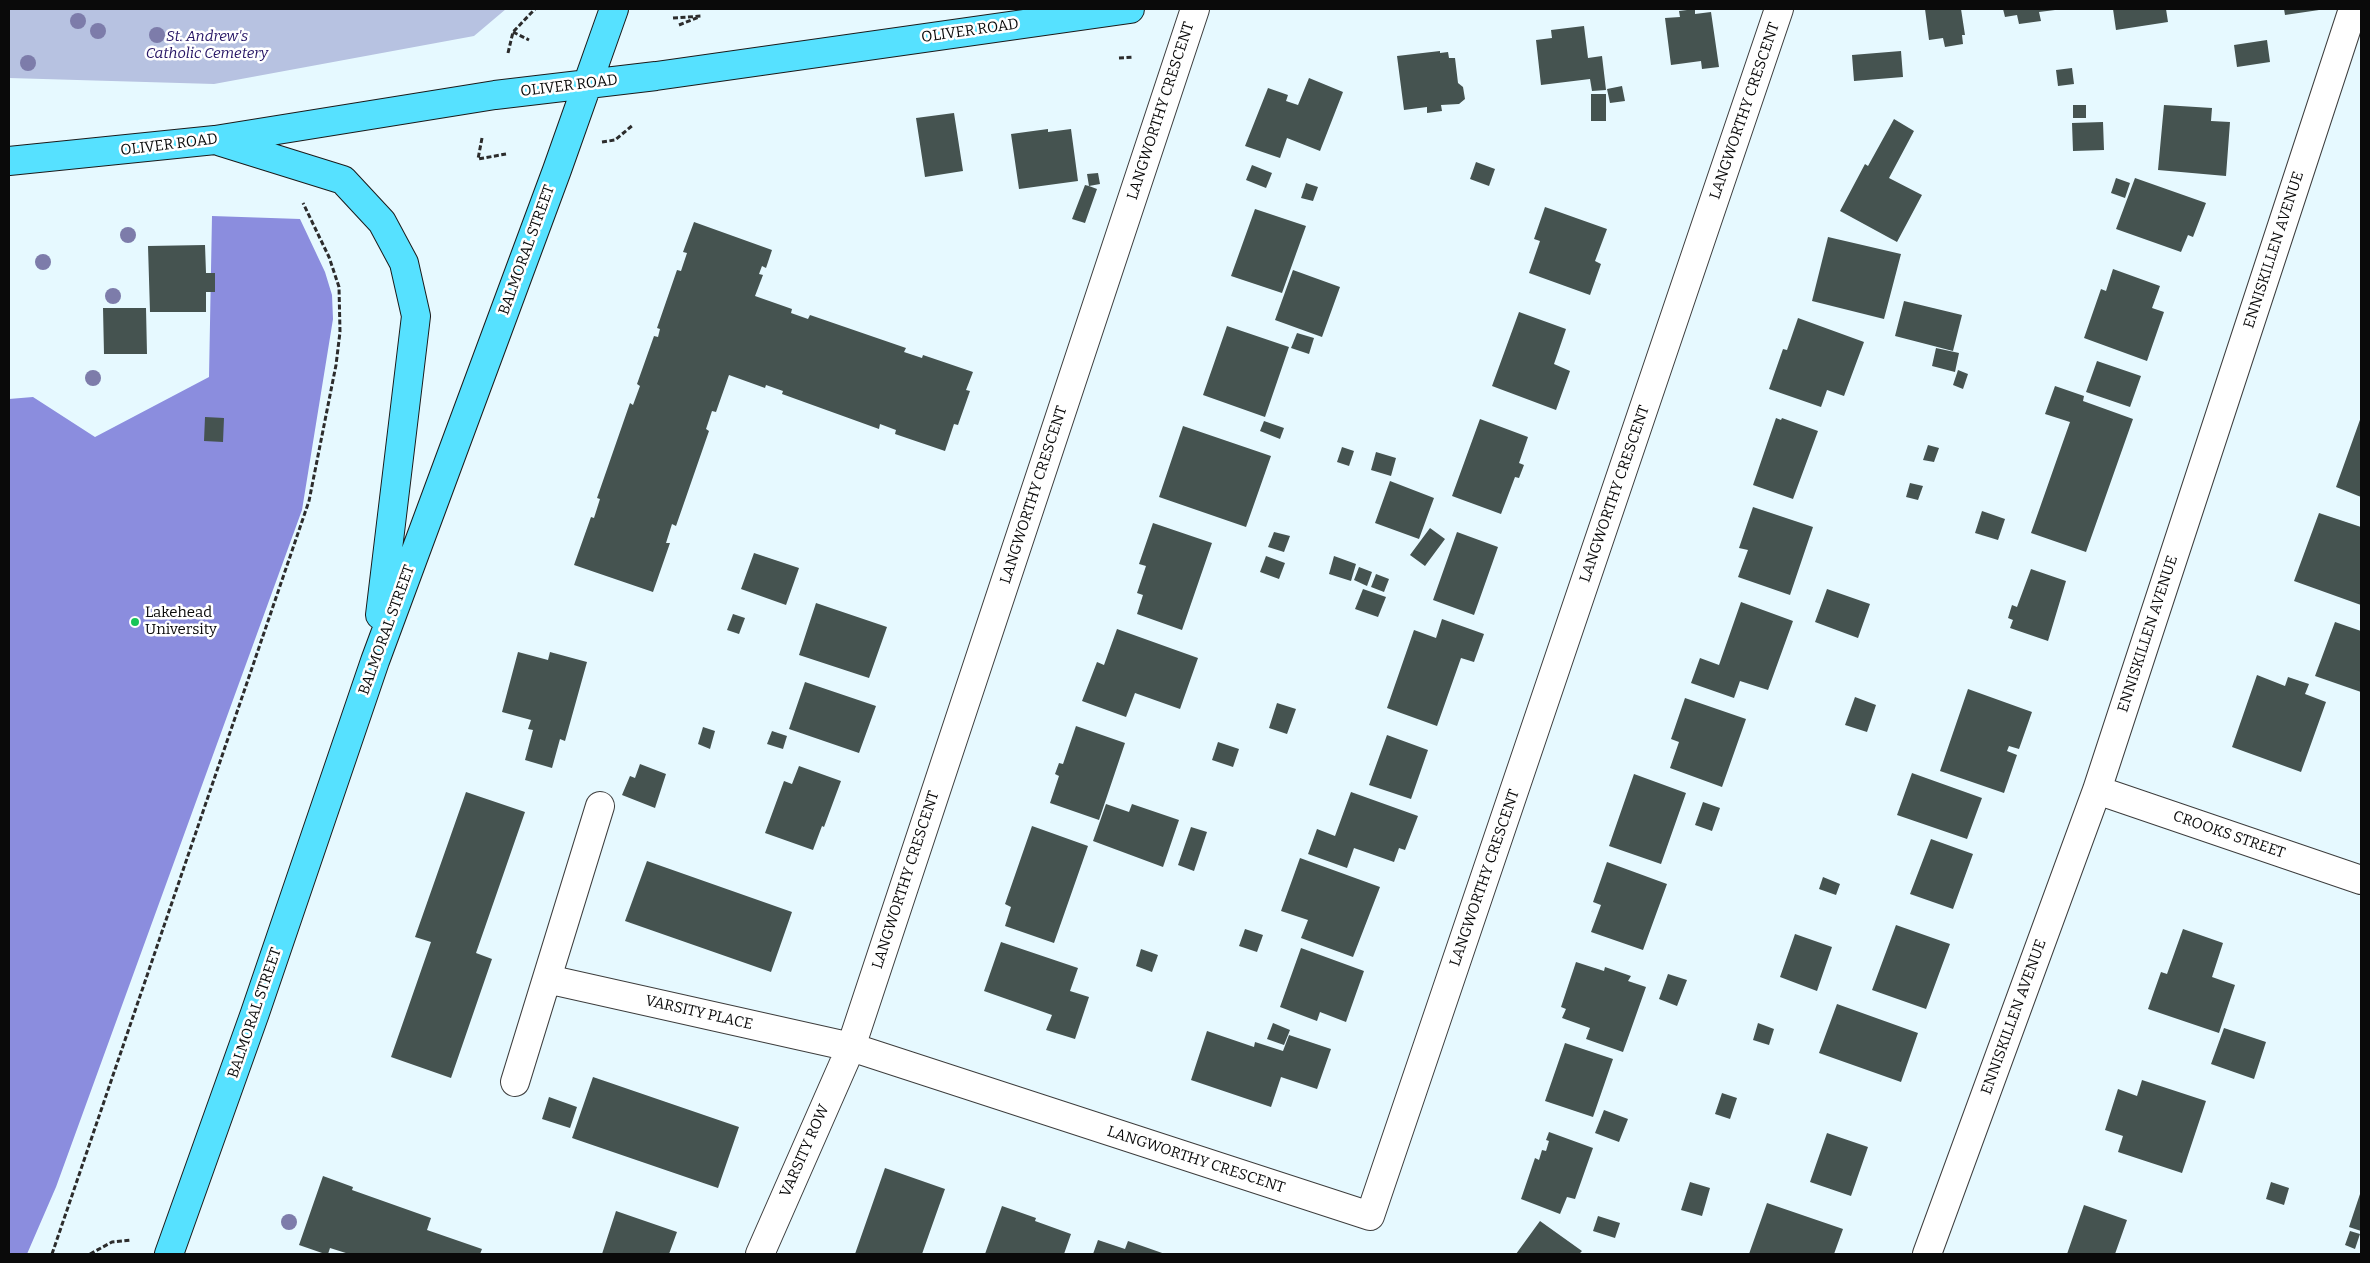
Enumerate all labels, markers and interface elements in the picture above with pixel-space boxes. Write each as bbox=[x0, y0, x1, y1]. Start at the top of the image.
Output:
street label: OLIVER ROAD bbox=[920, 15, 1020, 47]
street label: LANGWORTHY CRESCENT bbox=[1124, 20, 1198, 202]
street label: LANGWORTHY CRESCENT bbox=[1706, 20, 1784, 202]
park label: St. Andrew's Catholic Cemetery bbox=[146, 28, 268, 63]
street label: OLIVER ROAD bbox=[519, 71, 619, 101]
street label: OLIVER ROAD bbox=[119, 130, 219, 160]
street label: ENNISKILLEN AVENUE bbox=[2240, 169, 2308, 331]
street label: BALMORAL STREET bbox=[495, 183, 559, 317]
street label: LANGWORTHY CRESCENT bbox=[1576, 403, 1654, 585]
street label: LANGWORTHY CRESCENT bbox=[997, 404, 1071, 586]
street label: ENNISKILLEN AVENUE bbox=[2114, 553, 2182, 715]
street label: BALMORAL STREET bbox=[355, 563, 419, 697]
place label: Lakehead University bbox=[145, 604, 217, 639]
marker: Lakehead University bbox=[129, 616, 141, 628]
street label: LANGWORTHY CRESCENT bbox=[1446, 787, 1524, 969]
street label: LANGWORTHY CRESCENT bbox=[869, 789, 943, 971]
street label: CROOKS STREET bbox=[2171, 807, 2287, 863]
street label: ENNISKILLEN AVENUE bbox=[1978, 937, 2050, 1097]
street label: BALMORAL STREET bbox=[224, 945, 286, 1081]
street label: VARSITY PLACE bbox=[643, 992, 755, 1034]
street label: VARSITY ROW bbox=[777, 1102, 833, 1200]
street label: LANGWORTHY CRESCENT bbox=[1105, 1123, 1287, 1197]

